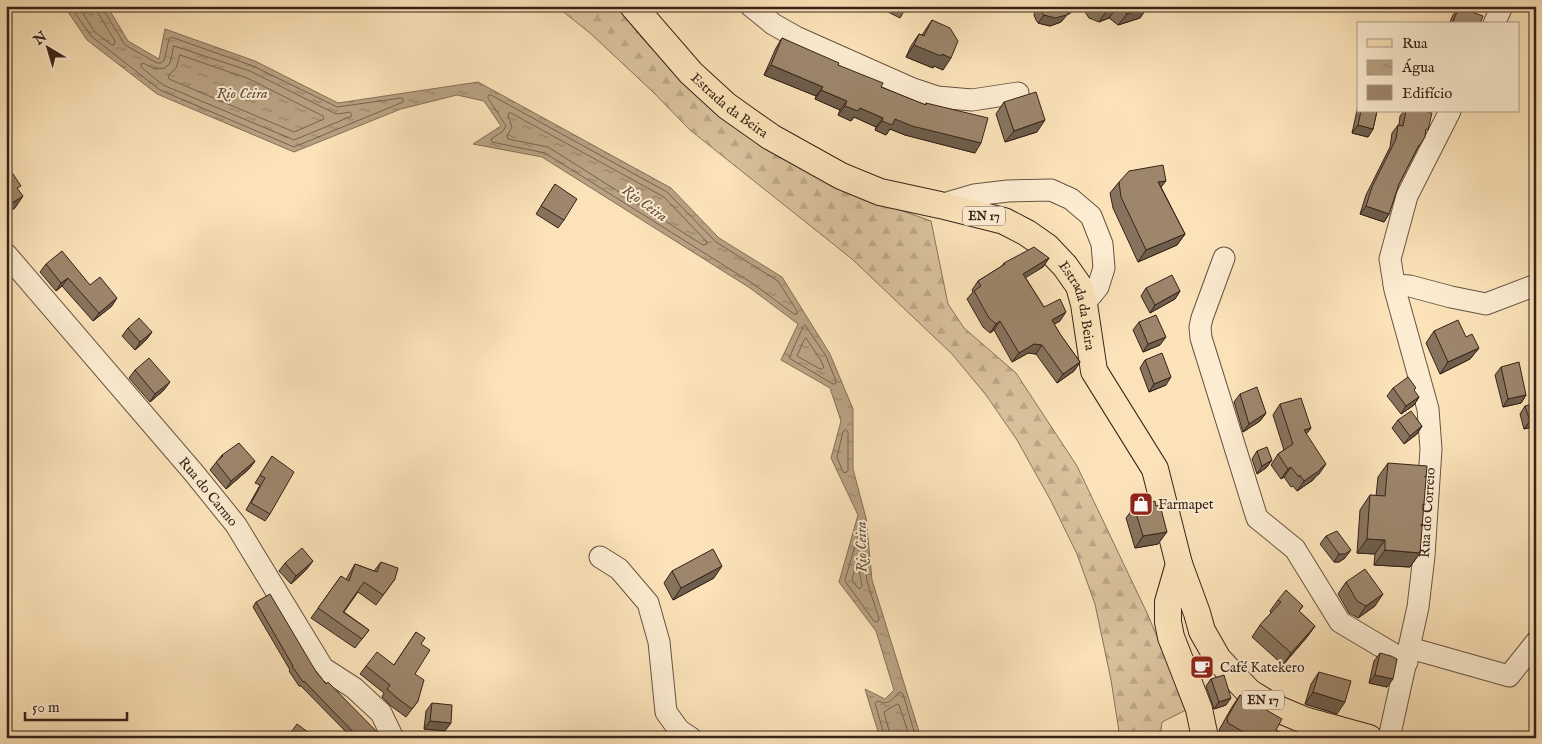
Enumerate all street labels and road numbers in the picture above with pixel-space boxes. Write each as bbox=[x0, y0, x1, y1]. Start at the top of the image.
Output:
street label: Estrada da Beira bbox=[687, 69, 772, 143]
road number: EN 17 bbox=[963, 207, 1005, 226]
street label: Estrada da Beira bbox=[1054, 258, 1099, 353]
street label: Rua do Carmo bbox=[174, 453, 242, 531]
street label: Rua do Correio bbox=[1416, 466, 1440, 558]
road number: EN 17 bbox=[1242, 690, 1284, 710]

